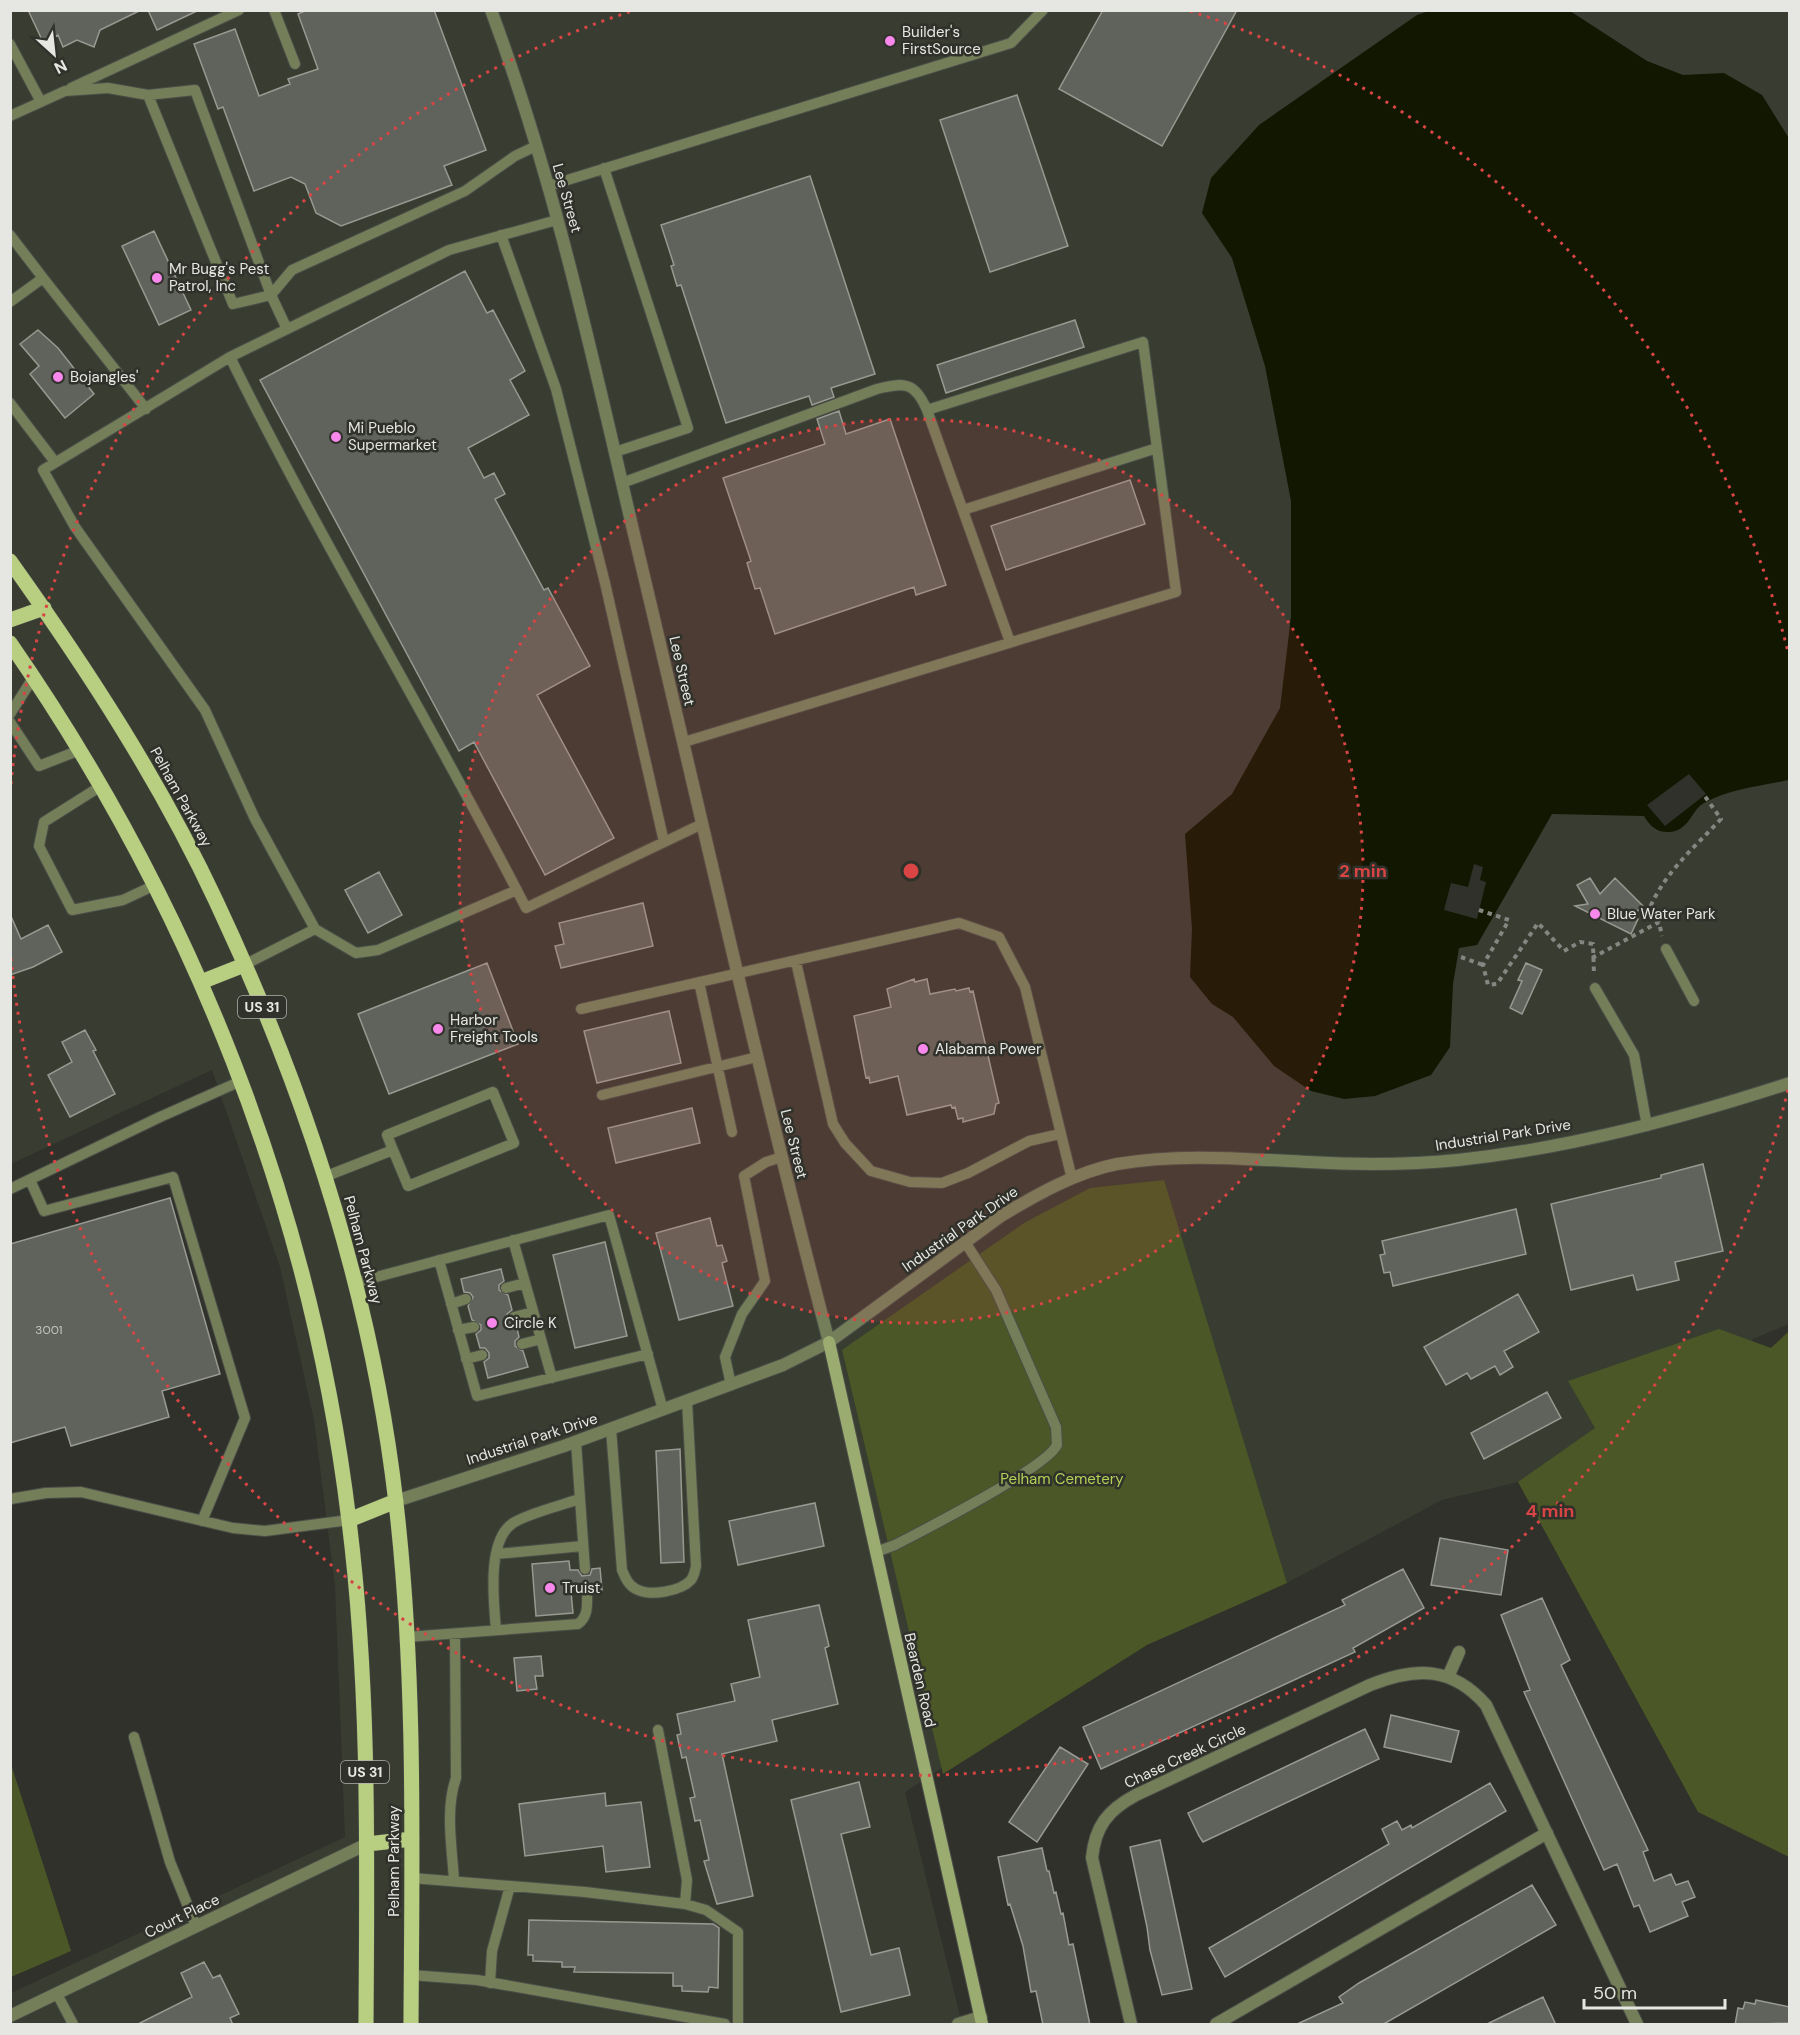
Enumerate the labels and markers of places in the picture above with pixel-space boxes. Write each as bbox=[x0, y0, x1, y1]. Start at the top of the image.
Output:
place label: Builder's FirstSource bbox=[902, 22, 981, 59]
marker: Builder's FirstSource bbox=[883, 34, 897, 48]
place label: Mr Bugg's Pest Patrol, Inc bbox=[169, 259, 269, 296]
marker: Mr Bugg's Pest Patrol, Inc bbox=[150, 271, 164, 285]
place label: Bojangles' bbox=[70, 367, 139, 387]
marker: Bojangles' bbox=[51, 370, 65, 384]
place label: Mi Pueblo Supermarket bbox=[348, 418, 437, 455]
marker: Mi Pueblo Supermarket bbox=[329, 430, 343, 444]
centre of rings bbox=[901, 861, 921, 881]
place label: Blue Water Park bbox=[1607, 904, 1716, 924]
marker: Blue Water Park bbox=[1588, 907, 1602, 921]
place label: Harbor Freight Tools bbox=[450, 1010, 538, 1047]
marker: Harbor Freight Tools bbox=[431, 1022, 445, 1036]
place label: Alabama Power bbox=[935, 1039, 1042, 1059]
marker: Alabama Power bbox=[916, 1042, 930, 1056]
place label: Circle K bbox=[504, 1313, 557, 1333]
marker: Circle K bbox=[485, 1316, 499, 1330]
place label: Truist bbox=[562, 1578, 601, 1598]
marker: Truist bbox=[543, 1581, 557, 1595]

